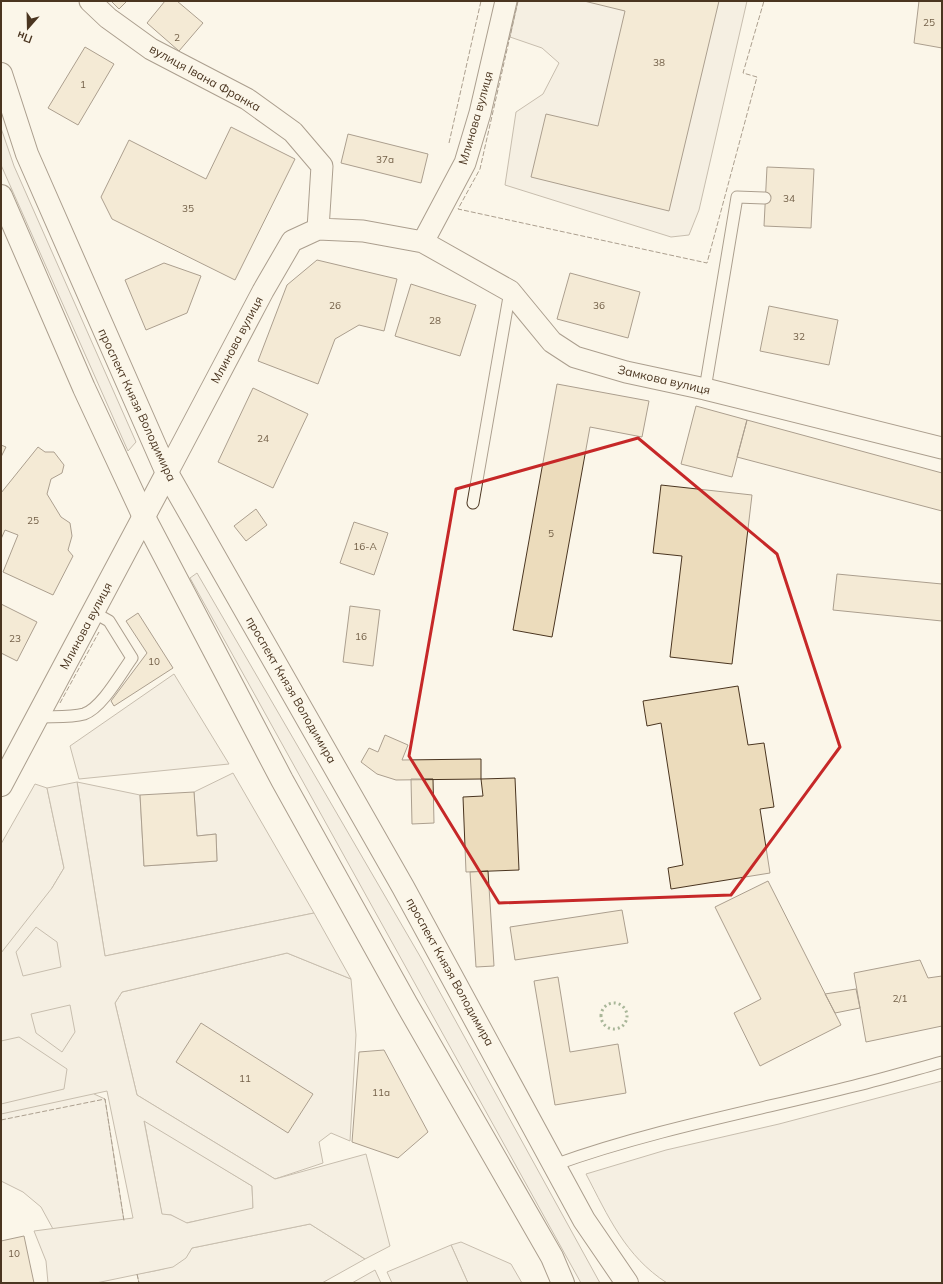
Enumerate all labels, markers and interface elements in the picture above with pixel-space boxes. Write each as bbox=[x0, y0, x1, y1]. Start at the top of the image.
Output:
north arrow bbox=[8, 8, 48, 48]
house number: 25 bbox=[923, 16, 935, 29]
text: Пн bbox=[15, 28, 34, 47]
house number: 2 bbox=[174, 31, 180, 44]
street label: вулиця Івана Франка bbox=[147, 41, 263, 114]
house number: 38 bbox=[653, 56, 665, 69]
street label: Млинова вулиця bbox=[455, 69, 496, 166]
house number: 1 bbox=[80, 78, 86, 91]
house number: 37а bbox=[376, 153, 394, 166]
house number: 34 bbox=[783, 192, 795, 205]
house number: 35 bbox=[182, 202, 194, 215]
street label: Млинова вулиця bbox=[207, 294, 266, 386]
house number: 26 bbox=[329, 299, 341, 312]
house number: 36 bbox=[593, 299, 605, 312]
house number: 28 bbox=[429, 314, 441, 327]
street label: проспект Князя Володимира bbox=[95, 326, 180, 484]
house number: 32 bbox=[793, 330, 805, 343]
street label: Замкова вулиця bbox=[616, 362, 712, 397]
house number: 24 bbox=[257, 432, 269, 445]
house number: 25 bbox=[27, 514, 39, 527]
house number: 5 bbox=[548, 527, 554, 540]
house number: 16-А bbox=[353, 540, 377, 553]
street label: Млинова вулиця bbox=[56, 580, 115, 672]
street label: проспект Князя Володимира bbox=[243, 614, 340, 766]
house number: 16 bbox=[355, 630, 367, 643]
house number: 23 bbox=[9, 632, 21, 645]
house number: 10 bbox=[148, 655, 160, 668]
street label: проспект Князя Володимира bbox=[403, 895, 498, 1048]
house number: 2/1 bbox=[893, 992, 907, 1005]
house number: 11 bbox=[239, 1072, 251, 1085]
house number: 11а bbox=[372, 1086, 390, 1099]
house number: 10 bbox=[8, 1247, 20, 1260]

